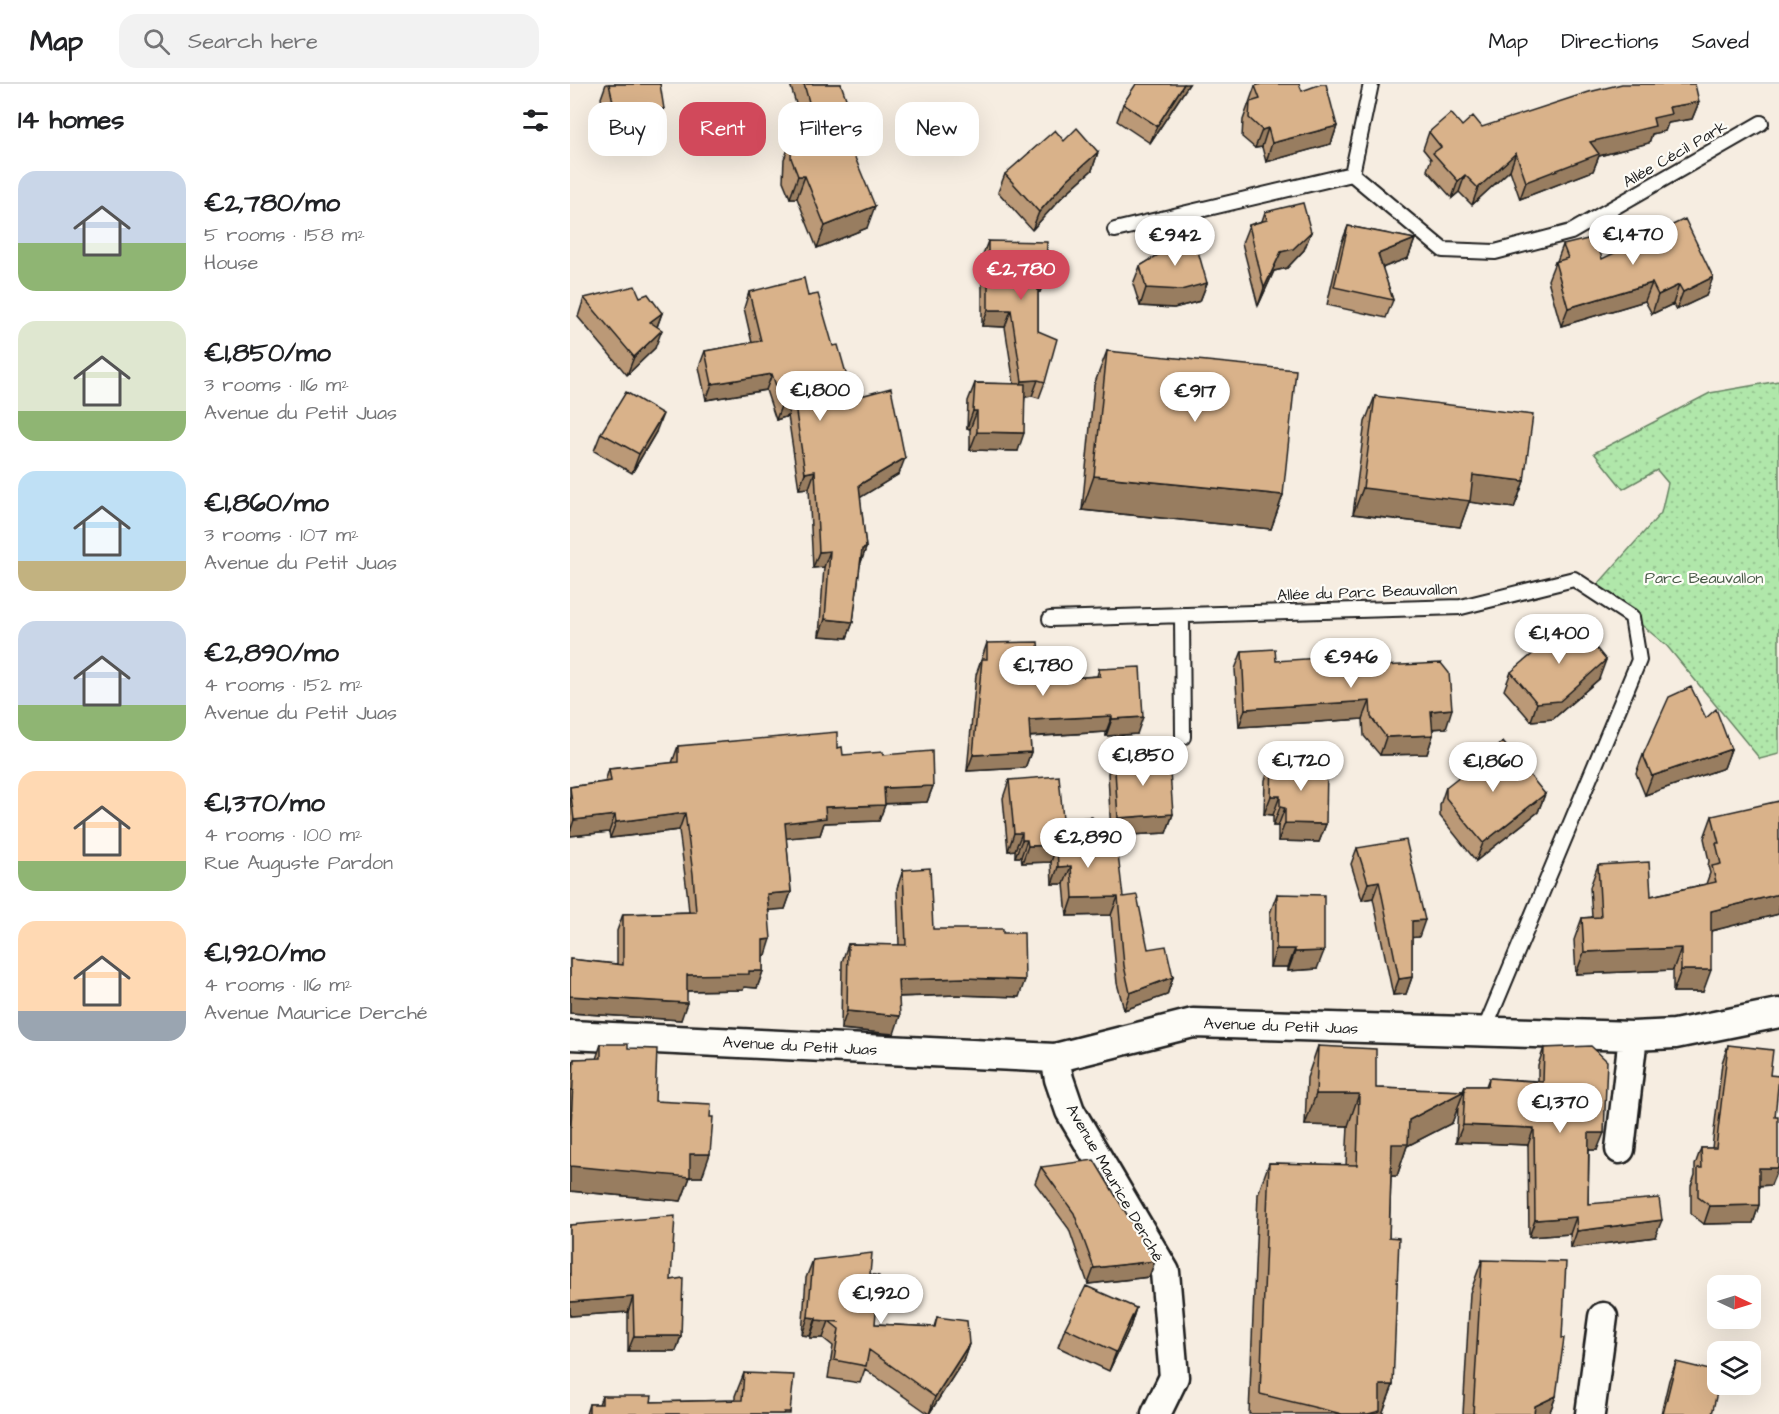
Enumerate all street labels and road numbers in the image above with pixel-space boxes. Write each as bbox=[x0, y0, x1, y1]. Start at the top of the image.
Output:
street label: Allée Cécil Park bbox=[1619, 115, 1732, 193]
street label: Allée du Parc Beauvallon bbox=[1277, 578, 1457, 606]
street label: Avenue du Petit Juas bbox=[1203, 1012, 1359, 1040]
street label: Avenue du Petit Juas bbox=[722, 1031, 878, 1061]
street label: Avenue Maurice Derché bbox=[1061, 1100, 1169, 1266]

